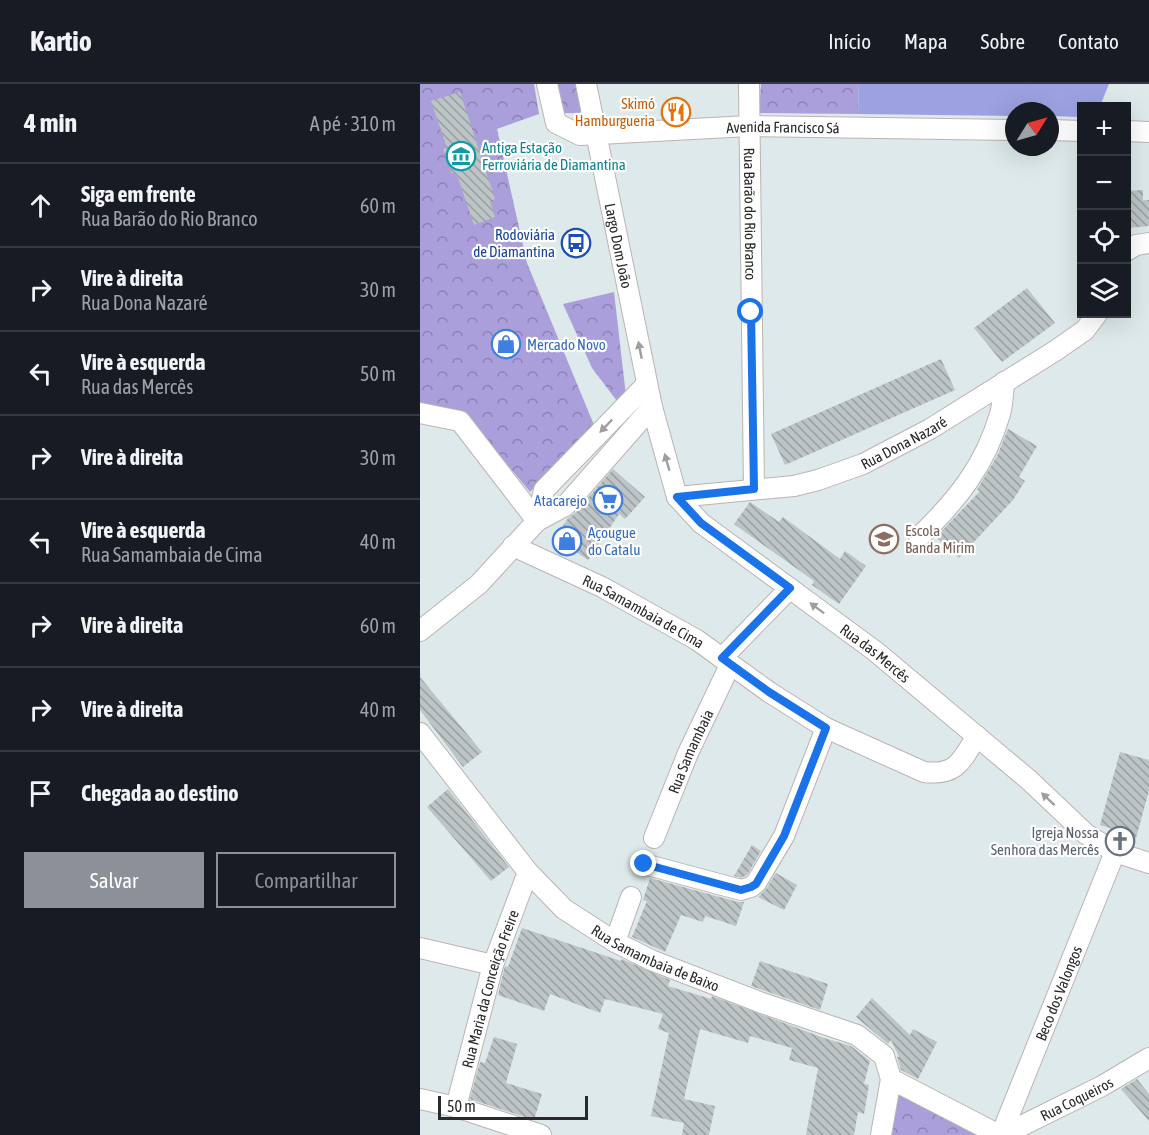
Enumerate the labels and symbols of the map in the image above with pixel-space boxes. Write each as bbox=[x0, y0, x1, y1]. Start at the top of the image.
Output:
place label: Skimó Hamburgueria bbox=[575, 95, 655, 129]
restaurant icon: Skimó Hamburgueria bbox=[660, 96, 692, 128]
north arrow bbox=[1005, 102, 1059, 156]
street label: Avenida Francisco Sá bbox=[726, 117, 840, 136]
place label: Antiga Estação Ferroviária de Diamantina bbox=[482, 139, 626, 173]
museum icon: Antiga Estação Ferroviária de Diamantina bbox=[445, 140, 477, 172]
street label: Rua Barão do Rio Branco bbox=[741, 148, 760, 280]
street label: Largo Dom João bbox=[602, 202, 636, 290]
place label: Rodoviária de Diamantina bbox=[473, 226, 555, 260]
bus stop icon: Rodoviária de Diamantina bbox=[560, 227, 592, 259]
route start bbox=[737, 298, 763, 324]
shop icon: Mercado Novo bbox=[490, 328, 522, 360]
place label: Mercado Novo bbox=[527, 336, 606, 353]
one-way arrow bbox=[635, 340, 644, 359]
street label: Rua Dona Nazaré bbox=[858, 412, 950, 472]
one-way arrow bbox=[600, 418, 614, 432]
one-way arrow bbox=[662, 452, 671, 470]
supermarket icon: Atacarejo bbox=[592, 484, 624, 516]
place label: Atacarejo bbox=[534, 492, 587, 509]
place label: Escola Banda Mirim bbox=[905, 522, 975, 556]
school or university icon: Escola Banda Mirim bbox=[868, 523, 900, 555]
place label: Açougue do Catalu bbox=[588, 524, 640, 558]
shop icon: Açougue do Catalu bbox=[551, 525, 583, 557]
street label: Rua Samambaia de Cima bbox=[580, 571, 708, 651]
one-way arrow bbox=[810, 602, 825, 614]
street label: Rua das Mercês bbox=[837, 620, 914, 686]
street label: Rua Samambaia bbox=[664, 706, 716, 796]
one-way arrow bbox=[1042, 792, 1056, 806]
place label: Igreja Nossa Senhora das Mercês bbox=[991, 824, 1099, 858]
church icon: Igreja Nossa Senhora das Mercês bbox=[1104, 825, 1136, 857]
route end bbox=[630, 850, 656, 876]
street label: Rua Maria da Conceição Freire bbox=[458, 907, 522, 1070]
street label: Rua Samambaia de Baixo bbox=[589, 921, 722, 994]
street label: Beco dos Valongos bbox=[1031, 943, 1085, 1043]
street label: Rua Coqueiros bbox=[1037, 1073, 1116, 1124]
scale bar bbox=[438, 1093, 588, 1120]

